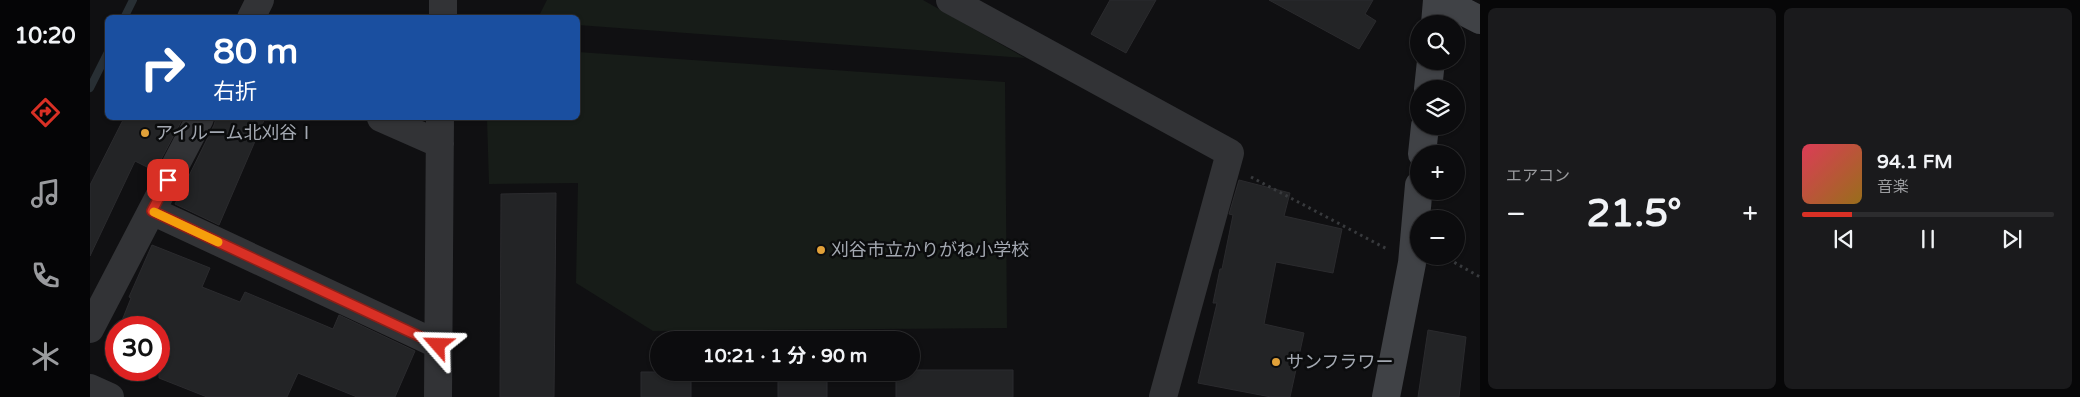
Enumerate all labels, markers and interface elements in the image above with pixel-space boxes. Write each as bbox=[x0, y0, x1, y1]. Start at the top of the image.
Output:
map controls bbox=[1410, 15, 1465, 265]
button: search bbox=[1410, 15, 1465, 70]
text: 10:20 bbox=[15, 23, 75, 49]
text: 80 m bbox=[213, 31, 298, 73]
icon: right bbox=[130, 35, 195, 100]
text: 右折 bbox=[213, 79, 257, 105]
button: layers bbox=[1410, 80, 1465, 135]
icon: directions bbox=[28, 95, 63, 130]
place label: アイルーム北刈谷Ⅰ bbox=[155, 122, 316, 144]
marker: アイルーム北刈谷Ⅰ bbox=[139, 127, 151, 139]
button: + bbox=[1410, 145, 1465, 200]
text: 94.1 FM bbox=[1877, 151, 1953, 173]
pin bbox=[147, 159, 189, 201]
icon: arrive bbox=[154, 166, 182, 194]
text: エアコン bbox=[1506, 166, 1570, 186]
icon: music bbox=[28, 176, 63, 211]
text: 音楽 bbox=[1877, 177, 1909, 197]
text: 21.5° bbox=[1587, 191, 1682, 237]
text: − bbox=[1506, 197, 1526, 231]
text: + bbox=[1742, 197, 1758, 231]
button: − bbox=[1410, 210, 1465, 265]
icon: previous bbox=[1830, 225, 1858, 253]
icon: pause bbox=[1914, 225, 1942, 253]
icon: next bbox=[1998, 225, 2026, 253]
place label: 刈谷市立かりがね小学校 bbox=[831, 239, 1029, 261]
marker: 刈谷市立かりがね小学校 bbox=[815, 244, 827, 256]
icon: phone bbox=[28, 258, 63, 293]
speed limit sign: 30 bbox=[105, 316, 170, 381]
position arrow bbox=[411, 318, 463, 370]
icon: climate bbox=[28, 339, 63, 374]
text: 10:21 · 1 分 · 90 m bbox=[703, 345, 867, 367]
place label: サンフラワー bbox=[1286, 351, 1393, 373]
marker: サンフラワー bbox=[1270, 356, 1282, 368]

